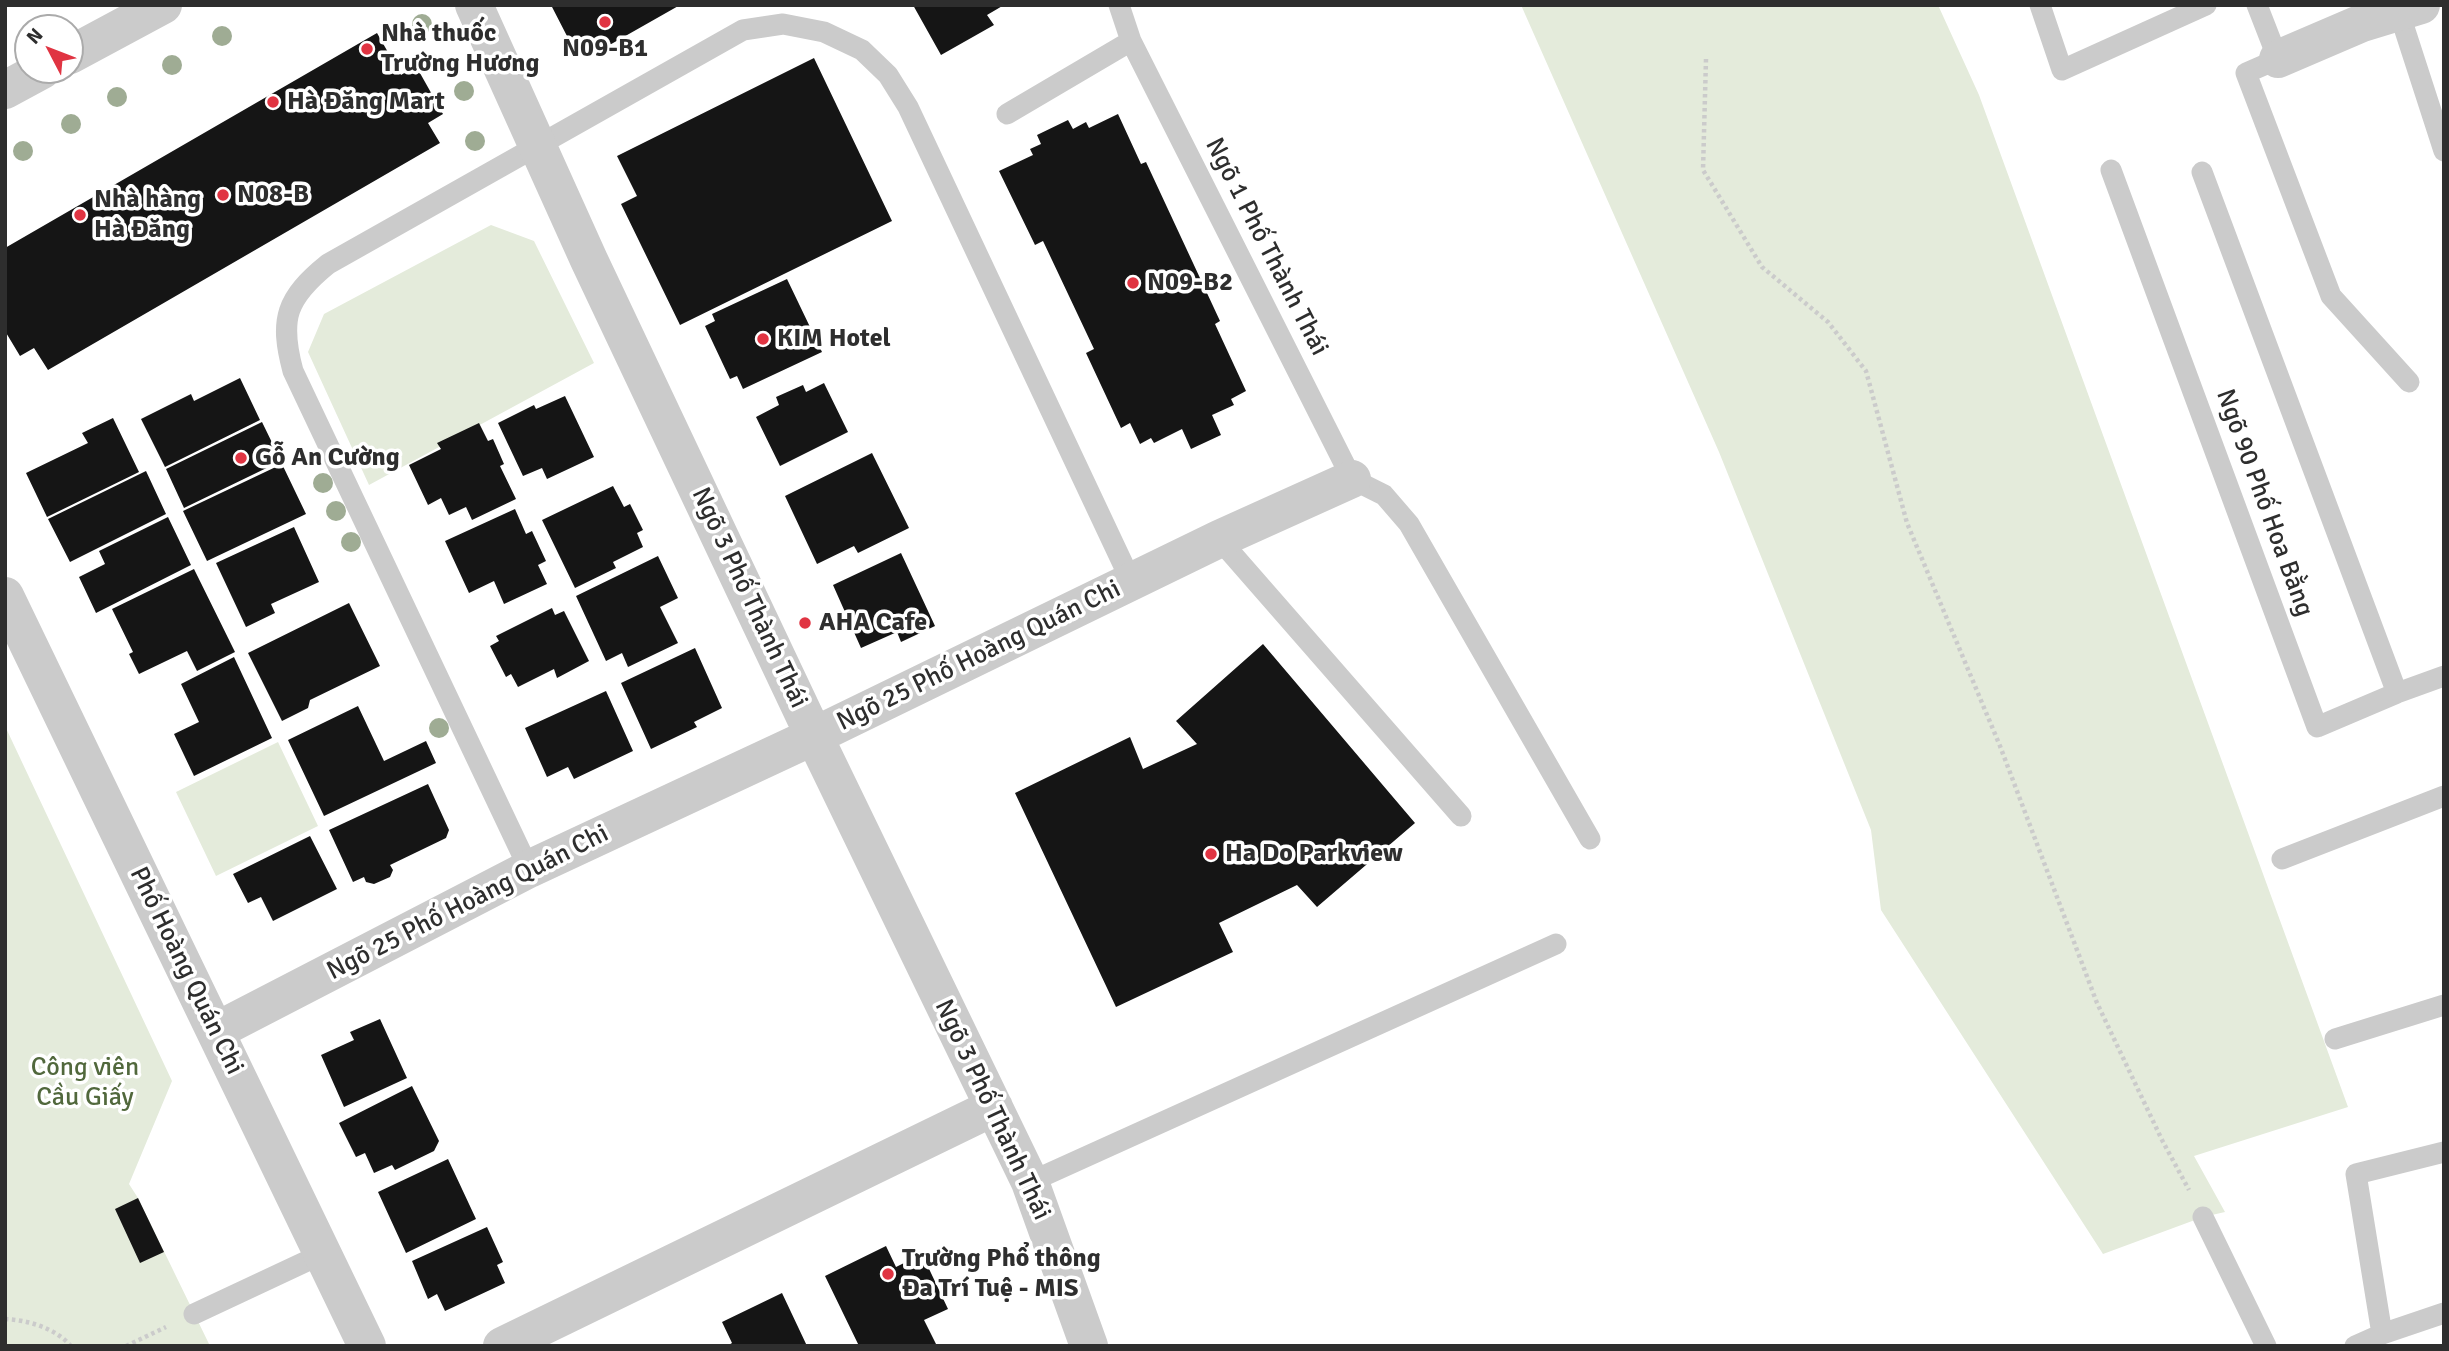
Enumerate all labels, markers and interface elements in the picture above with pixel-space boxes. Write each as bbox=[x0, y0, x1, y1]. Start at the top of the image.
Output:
north arrow bbox=[14, 14, 84, 84]
marker: N09-B1 bbox=[597, 14, 613, 30]
place label: Nhà thuốc Trường Hương bbox=[381, 18, 539, 80]
text: N bbox=[22, 23, 48, 49]
place label: N09-B1 bbox=[562, 33, 648, 65]
marker: Nhà thuốc Trường Hương bbox=[359, 41, 375, 57]
place label: Hà Đăng Mart bbox=[287, 86, 445, 118]
marker: Hà Đăng Mart bbox=[265, 94, 281, 110]
street label: Ngõ 1 Phố Thành Thái bbox=[1198, 133, 1334, 361]
place label: N08-B bbox=[237, 179, 309, 211]
place label: Nhà hàng Hà Đăng bbox=[94, 184, 201, 246]
marker: N08-B bbox=[215, 187, 231, 203]
marker: Nhà hàng Hà Đăng bbox=[72, 207, 88, 223]
place label: N09-B2 bbox=[1147, 267, 1233, 299]
marker: N09-B2 bbox=[1125, 275, 1141, 291]
place label: KIM Hotel bbox=[777, 323, 891, 355]
marker: KIM Hotel bbox=[755, 331, 771, 347]
street label: Ngõ 90 Phố Hoa Bằng bbox=[2208, 385, 2320, 621]
place label: Gỗ An Cường bbox=[255, 442, 400, 474]
marker: Gỗ An Cường bbox=[233, 450, 249, 466]
street label: Ngõ 3 Phố Thành Thái bbox=[684, 483, 814, 713]
street label: Ngõ 25 Phố Hoàng Quán Chi bbox=[832, 574, 1126, 738]
place label: AHA Cafe bbox=[819, 607, 927, 639]
marker: AHA Cafe bbox=[797, 615, 813, 631]
street label: Ngõ 25 Phố Hoàng Quán Chi bbox=[322, 818, 614, 988]
place label: Ha Do Parkview bbox=[1225, 838, 1403, 870]
marker: Ha Do Parkview bbox=[1203, 846, 1219, 862]
street label: Phố Hoàng Quán Chi bbox=[122, 862, 250, 1080]
street label: Ngõ 3 Phố Thành Thái bbox=[927, 995, 1057, 1225]
park label: Công viên Cầu Giấy bbox=[31, 1052, 139, 1114]
place label: Trường Phổ thông Đa Trí Tuệ - MIS bbox=[902, 1243, 1101, 1304]
marker: Trường Phổ thông Đa Trí Tuệ - MIS bbox=[880, 1266, 896, 1282]

